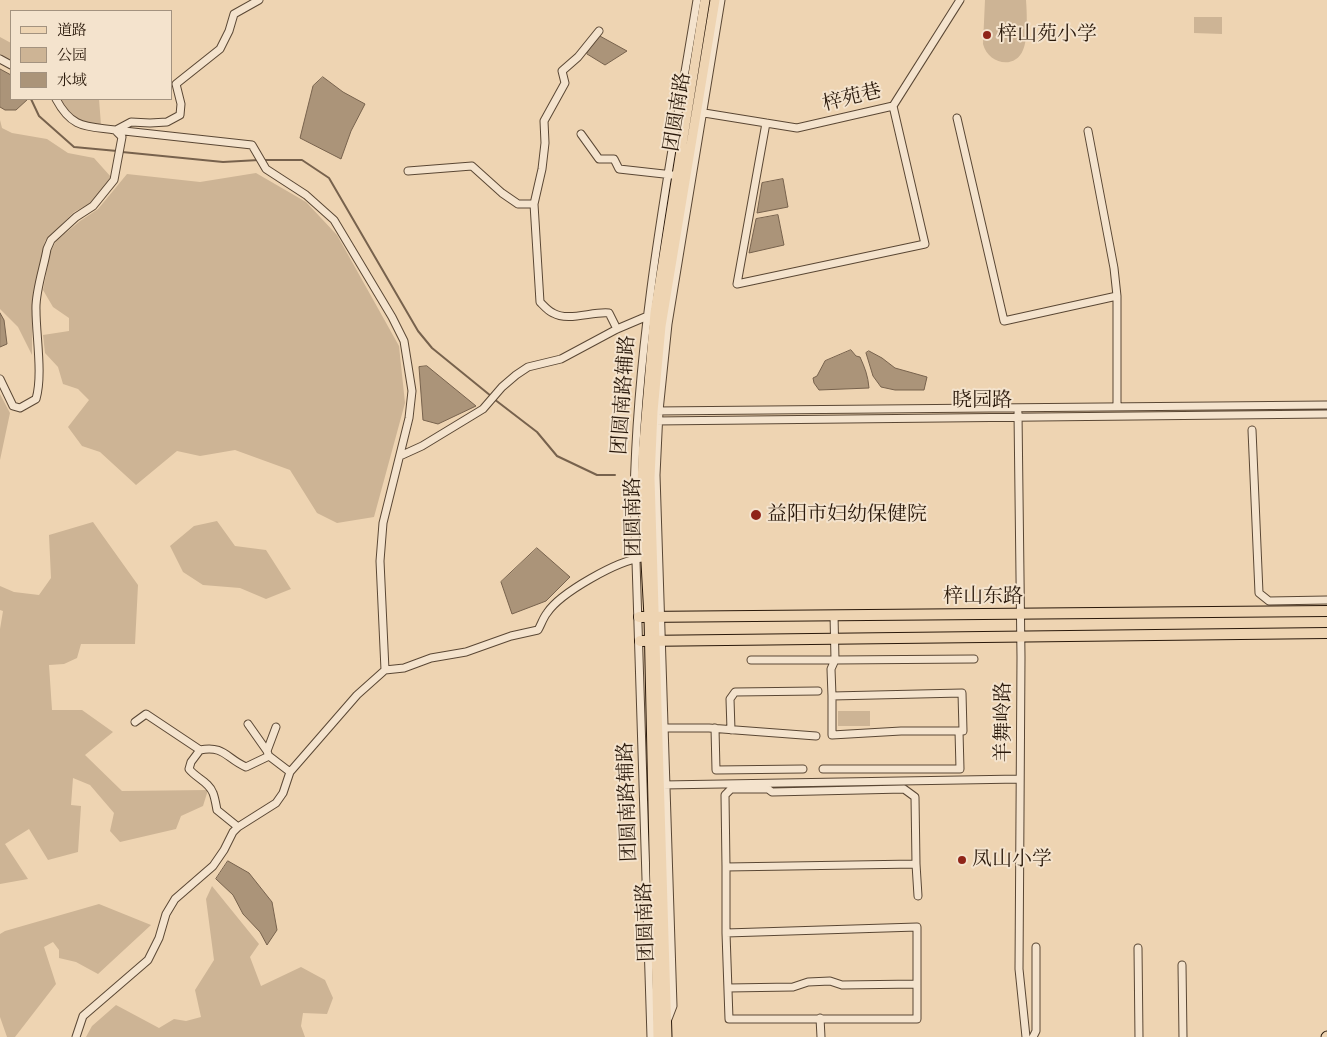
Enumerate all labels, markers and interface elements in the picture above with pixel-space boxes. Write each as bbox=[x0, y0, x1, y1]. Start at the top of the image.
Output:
legend bbox=[10, 10, 172, 100]
place label: 梓山苑小学 bbox=[997, 23, 1097, 47]
text: 道路 bbox=[57, 24, 87, 39]
marker: 梓山苑小学 bbox=[981, 29, 993, 41]
text: 公园 bbox=[57, 49, 87, 64]
street label: 团圆南路 bbox=[660, 71, 696, 153]
text: 水域 bbox=[57, 74, 87, 89]
street label: 梓苑巷 bbox=[820, 79, 884, 117]
street label: 团圆南路辅路 bbox=[608, 334, 640, 456]
street label: 晓园路 bbox=[952, 389, 1012, 413]
street label: 团圆南路 bbox=[621, 477, 647, 557]
place label: 益阳市妇幼保健院 bbox=[767, 503, 927, 527]
marker: 益阳市妇幼保健院 bbox=[749, 508, 763, 522]
street label: 梓山东路 bbox=[943, 585, 1023, 609]
street label: 羊舞岭路 bbox=[992, 682, 1016, 762]
street label: 团圆南路辅路 bbox=[614, 742, 642, 862]
place label: 凤山小学 bbox=[972, 848, 1052, 872]
marker: 凤山小学 bbox=[956, 854, 968, 866]
street label: 团圆南路 bbox=[633, 882, 659, 962]

